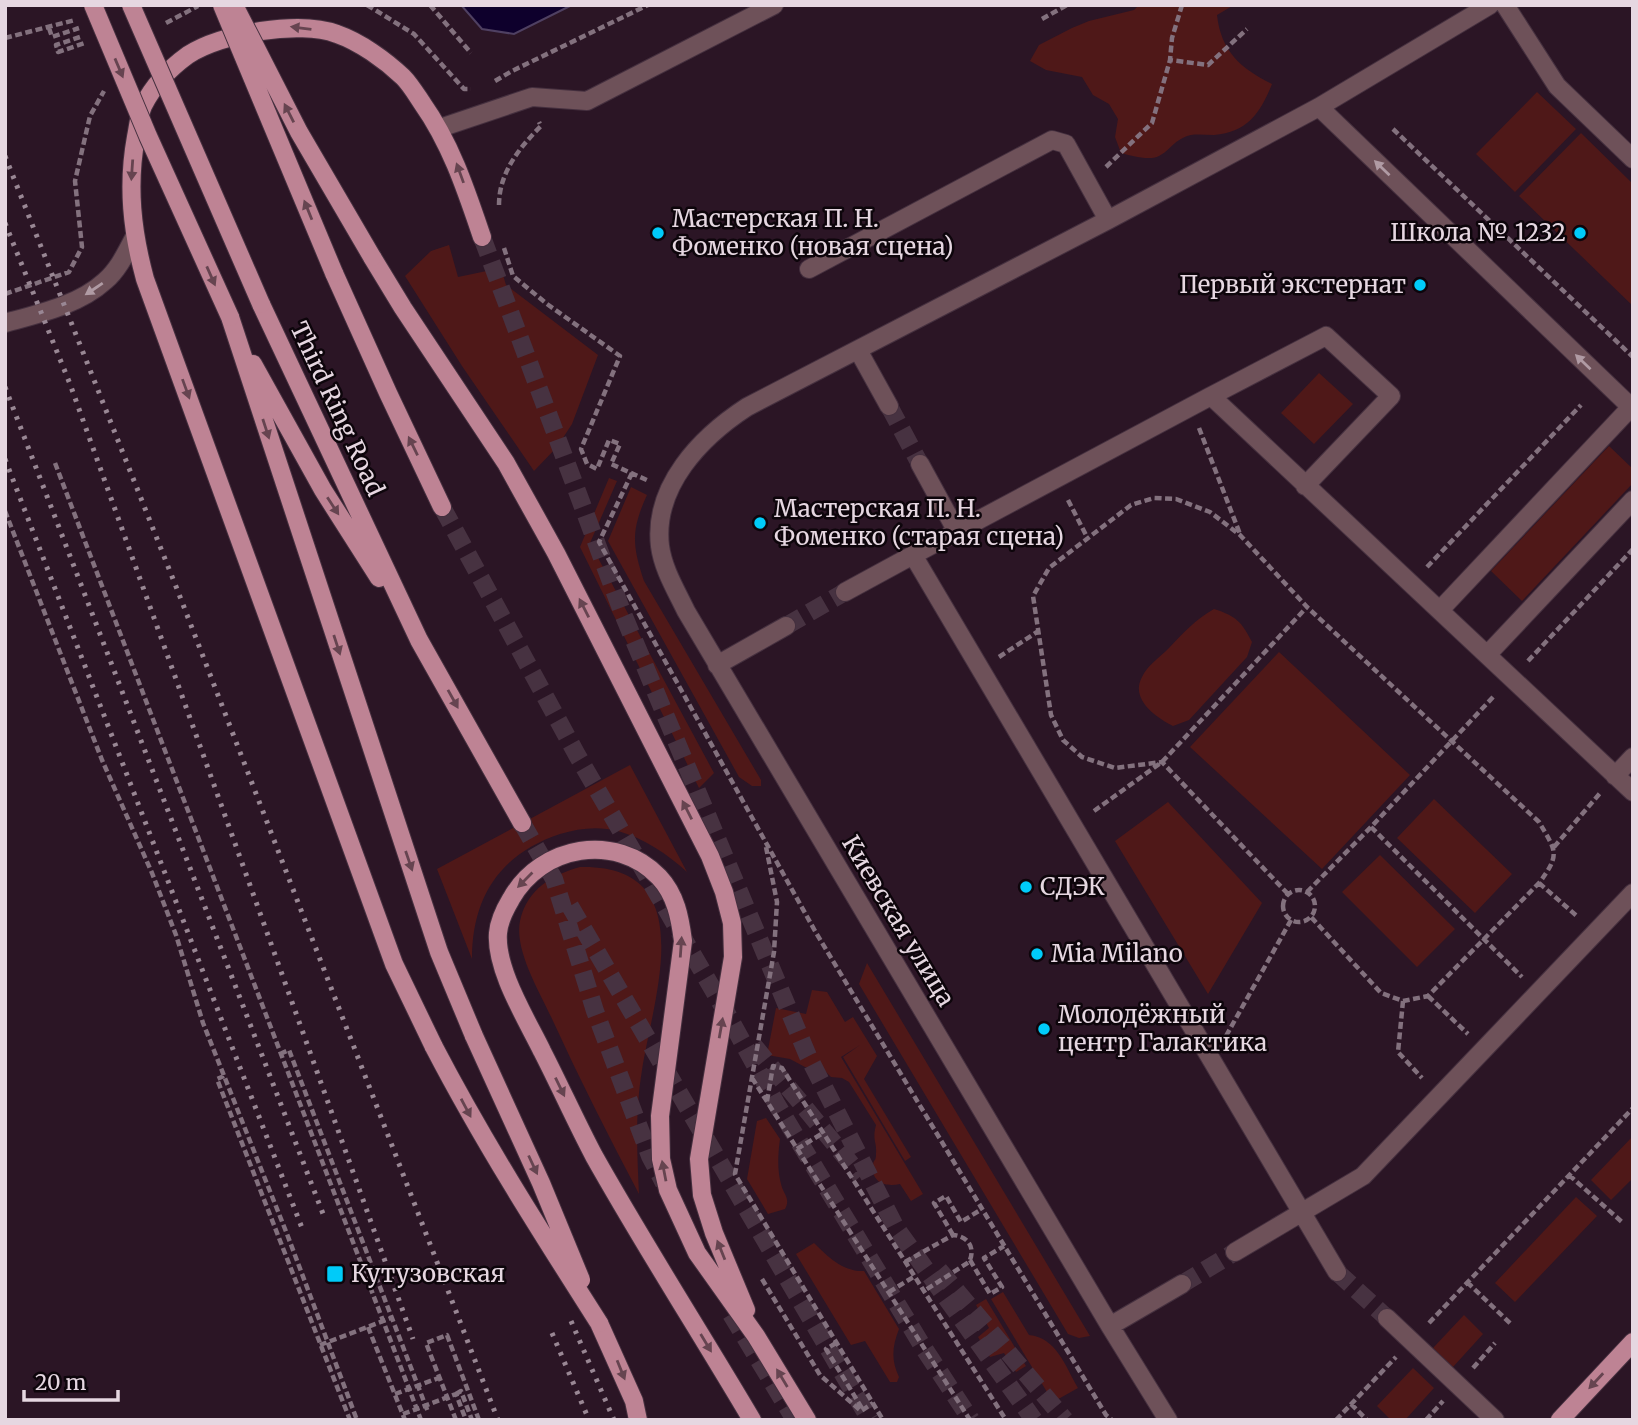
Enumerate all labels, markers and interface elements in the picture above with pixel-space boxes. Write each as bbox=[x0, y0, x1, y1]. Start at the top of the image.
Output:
one-way arrow bbox=[290, 23, 312, 34]
one-way arrow bbox=[114, 58, 125, 79]
one-way arrow bbox=[284, 103, 295, 123]
one-way arrow bbox=[126, 159, 137, 181]
one-way arrow bbox=[1374, 160, 1391, 176]
one-way arrow bbox=[454, 162, 465, 183]
one-way arrow bbox=[302, 200, 313, 221]
place label: Мастерская П. Н. Фоменко (новая сцена) bbox=[672, 203, 953, 262]
place label: Школа № 1232 bbox=[1390, 217, 1566, 248]
marker: Мастерская П. Н. Фоменко (новая сцена) bbox=[650, 225, 666, 241]
marker: Школа № 1232 bbox=[1572, 225, 1588, 241]
one-way arrow bbox=[205, 266, 217, 286]
place label: Первый экстернат bbox=[1179, 269, 1406, 300]
marker: Первый экстернат bbox=[1412, 277, 1428, 293]
one-way arrow bbox=[85, 282, 103, 296]
street label: Third Ring Road bbox=[283, 317, 391, 501]
one-way arrow bbox=[1575, 353, 1592, 370]
one-way arrow bbox=[180, 378, 191, 399]
one-way arrow bbox=[261, 419, 272, 440]
one-way arrow bbox=[407, 436, 419, 456]
place label: Мастерская П. Н. Фоменко (старая сцена) bbox=[774, 493, 1064, 552]
one-way arrow bbox=[326, 497, 340, 515]
marker: Мастерская П. Н. Фоменко (старая сцена) bbox=[752, 515, 768, 531]
one-way arrow bbox=[578, 597, 590, 617]
one-way arrow bbox=[332, 635, 342, 656]
one-way arrow bbox=[447, 689, 459, 709]
one-way arrow bbox=[681, 800, 693, 820]
street label: Киевская улица bbox=[835, 830, 962, 1012]
one-way arrow bbox=[404, 850, 415, 871]
place label: СДЭК bbox=[1040, 871, 1105, 902]
one-way arrow bbox=[517, 872, 534, 889]
marker: СДЭК bbox=[1018, 879, 1034, 895]
one-way arrow bbox=[676, 936, 687, 958]
place label: Mia Milano bbox=[1051, 938, 1183, 969]
marker: Mia Milano bbox=[1029, 946, 1045, 962]
place label: Молодёжный центр Галактика bbox=[1058, 999, 1267, 1058]
one-way arrow bbox=[716, 1016, 727, 1038]
marker: Молодёжный центр Галактика bbox=[1036, 1021, 1052, 1037]
one-way arrow bbox=[555, 1077, 566, 1097]
one-way arrow bbox=[460, 1098, 471, 1118]
one-way arrow bbox=[527, 1155, 539, 1175]
one-way arrow bbox=[658, 1160, 669, 1182]
one-way arrow bbox=[715, 1239, 726, 1260]
place label: Кутузовская bbox=[351, 1258, 505, 1289]
marker: Кутузовская bbox=[325, 1264, 345, 1284]
one-way arrow bbox=[700, 1333, 712, 1352]
scale bar bbox=[24, 1358, 119, 1402]
one-way arrow bbox=[616, 1360, 627, 1381]
one-way arrow bbox=[776, 1368, 788, 1387]
text: 20 m bbox=[35, 1369, 87, 1396]
one-way arrow bbox=[1589, 1372, 1605, 1389]

